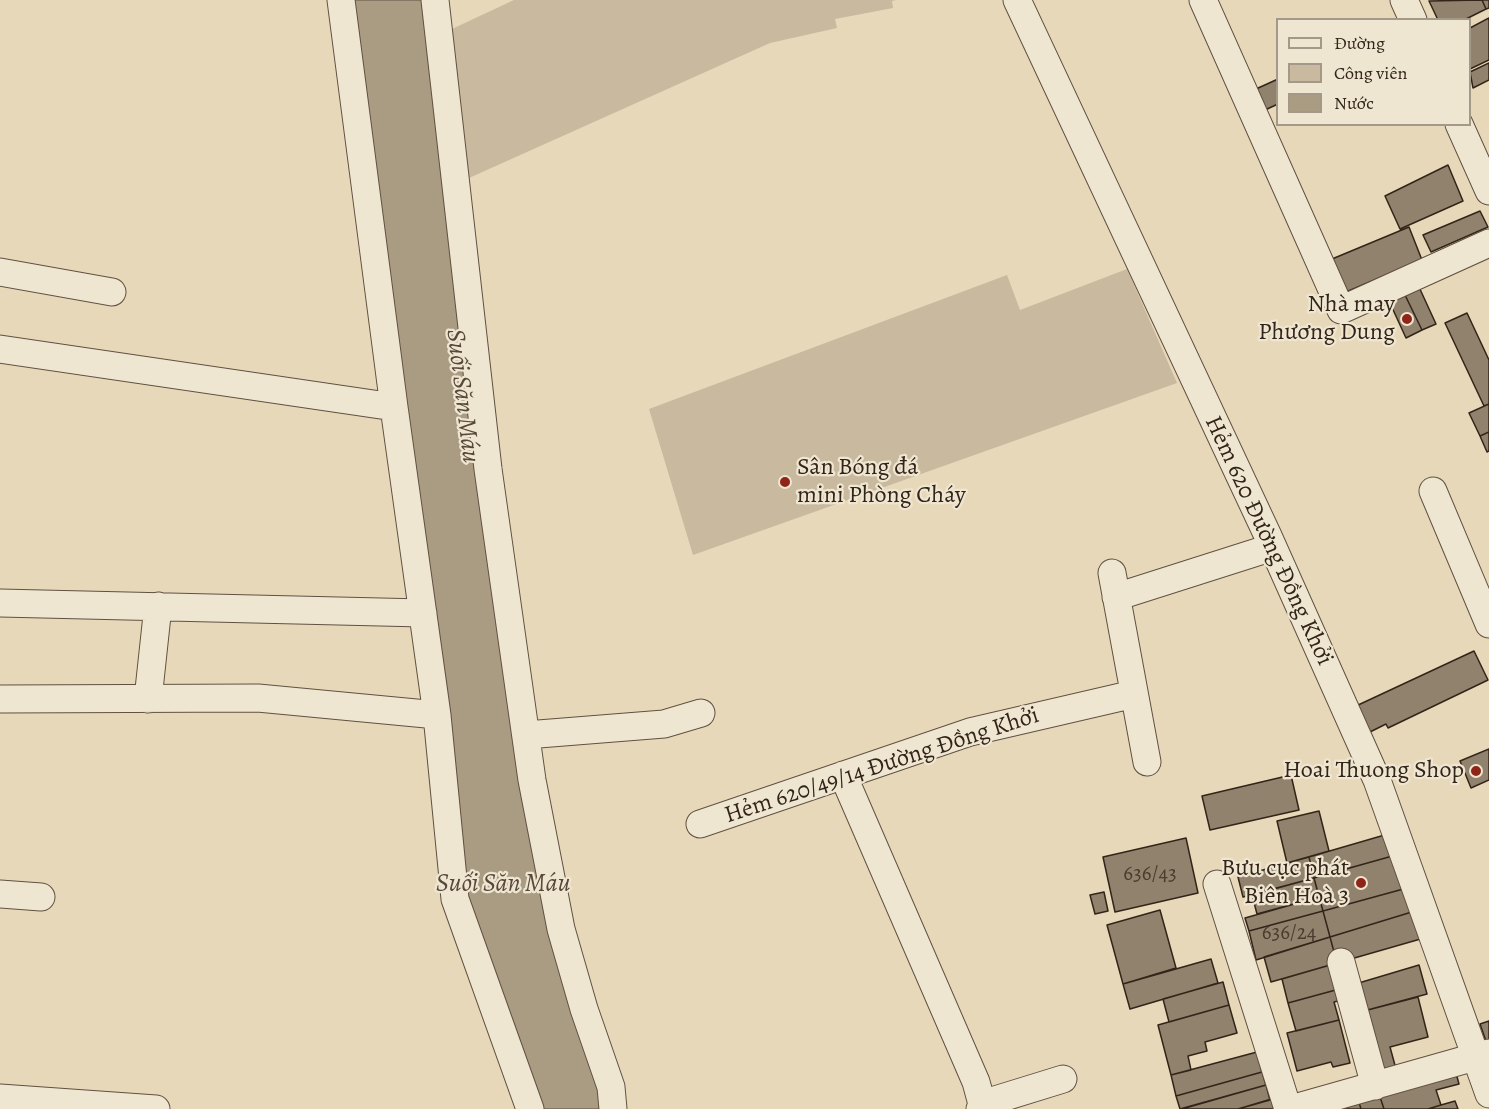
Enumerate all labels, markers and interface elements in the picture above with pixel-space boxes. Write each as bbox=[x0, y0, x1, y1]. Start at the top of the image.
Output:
legend bbox=[1276, 18, 1471, 126]
text: Đường bbox=[1334, 31, 1385, 55]
text: Công viên bbox=[1334, 61, 1407, 85]
text: Nước bbox=[1334, 91, 1374, 115]
place label: Nhà may Phương Dung bbox=[1258, 291, 1395, 347]
marker: Nhà may Phương Dung bbox=[1400, 312, 1414, 326]
water label: Suối Săn Máu bbox=[438, 327, 486, 465]
street label: Hẻm 620 Đường Đồng Khởi bbox=[1197, 412, 1339, 670]
place label: Sân Bóng đá mini Phòng Cháy bbox=[797, 454, 966, 510]
marker: Sân Bóng đá mini Phòng Cháy bbox=[778, 475, 792, 489]
street label: Hẻm 620/49/14 Đường Đồng Khởi bbox=[721, 702, 1043, 830]
place label: Hoai Thuong Shop bbox=[1283, 757, 1464, 785]
marker: Hoai Thuong Shop bbox=[1469, 764, 1483, 778]
place label: Bưu cục phát Biên Hoà 3 bbox=[1221, 855, 1349, 911]
house number: 636/43 bbox=[1123, 862, 1177, 888]
water label: Suối Săn Máu bbox=[436, 869, 570, 901]
marker: Bưu cục phát Biên Hoà 3 bbox=[1354, 876, 1368, 890]
house number: 636/24 bbox=[1262, 921, 1316, 947]

